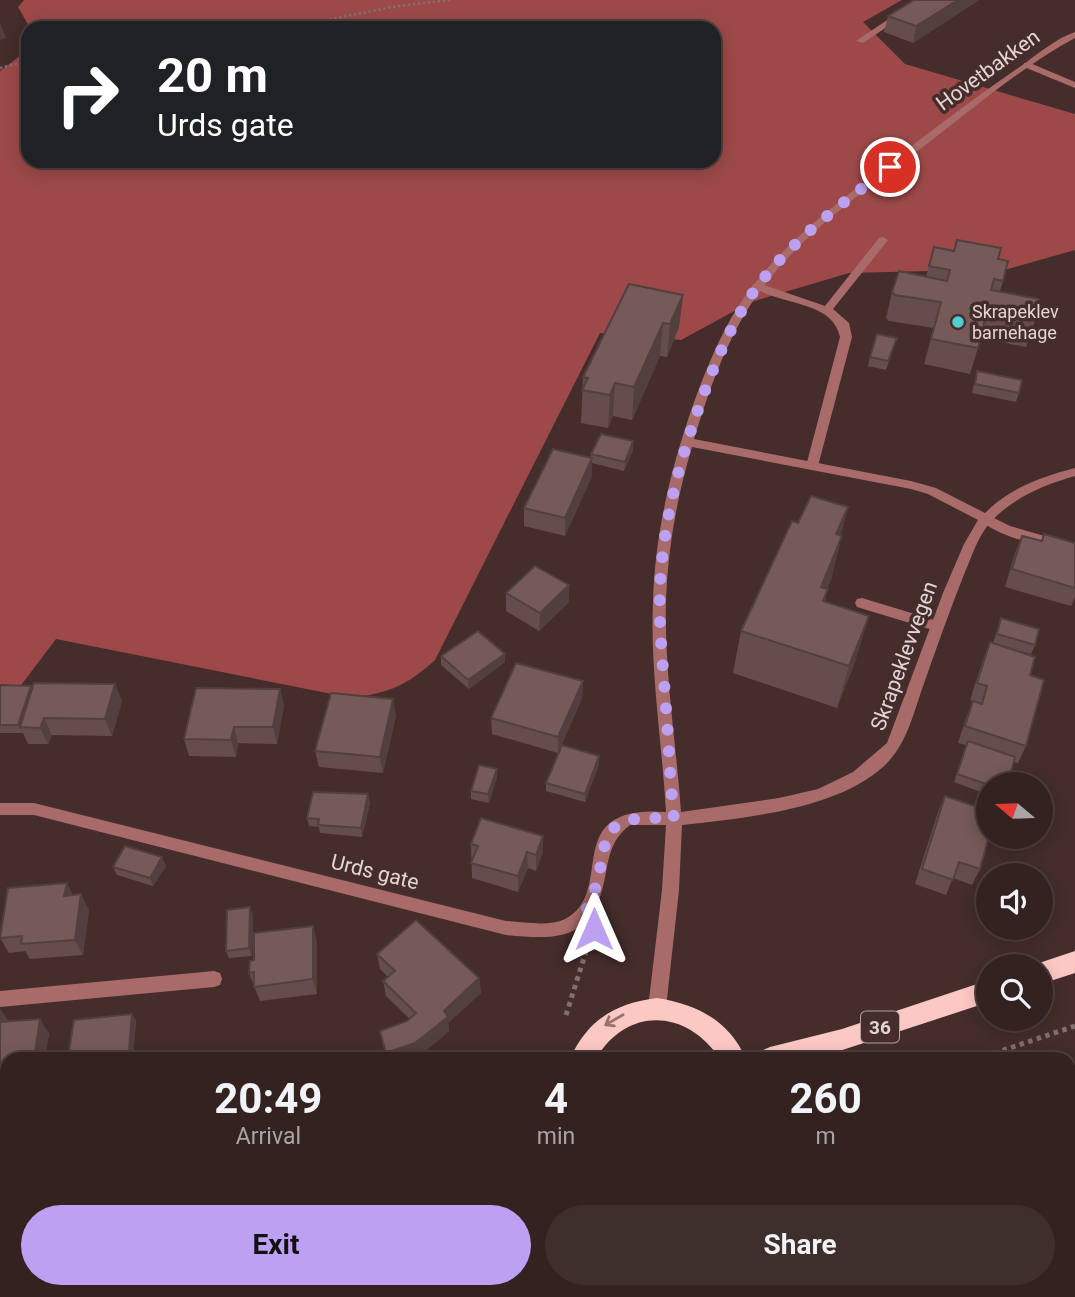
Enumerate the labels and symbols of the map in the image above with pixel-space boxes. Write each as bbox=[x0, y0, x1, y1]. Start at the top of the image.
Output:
street label: Hovetbakken bbox=[932, 24, 1044, 116]
pin bbox=[860, 137, 920, 197]
place label: Skrapeklev barnehage bbox=[972, 301, 1059, 343]
marker: Skrapeklev barnehage bbox=[950, 314, 966, 330]
street label: Skrapeklevvegen bbox=[866, 578, 942, 734]
north arrow bbox=[976, 772, 1054, 849]
street label: Urds gate bbox=[329, 850, 421, 894]
position arrow bbox=[557, 892, 631, 966]
road number: 36 bbox=[861, 1012, 899, 1042]
one-way arrow bbox=[605, 1013, 625, 1027]

